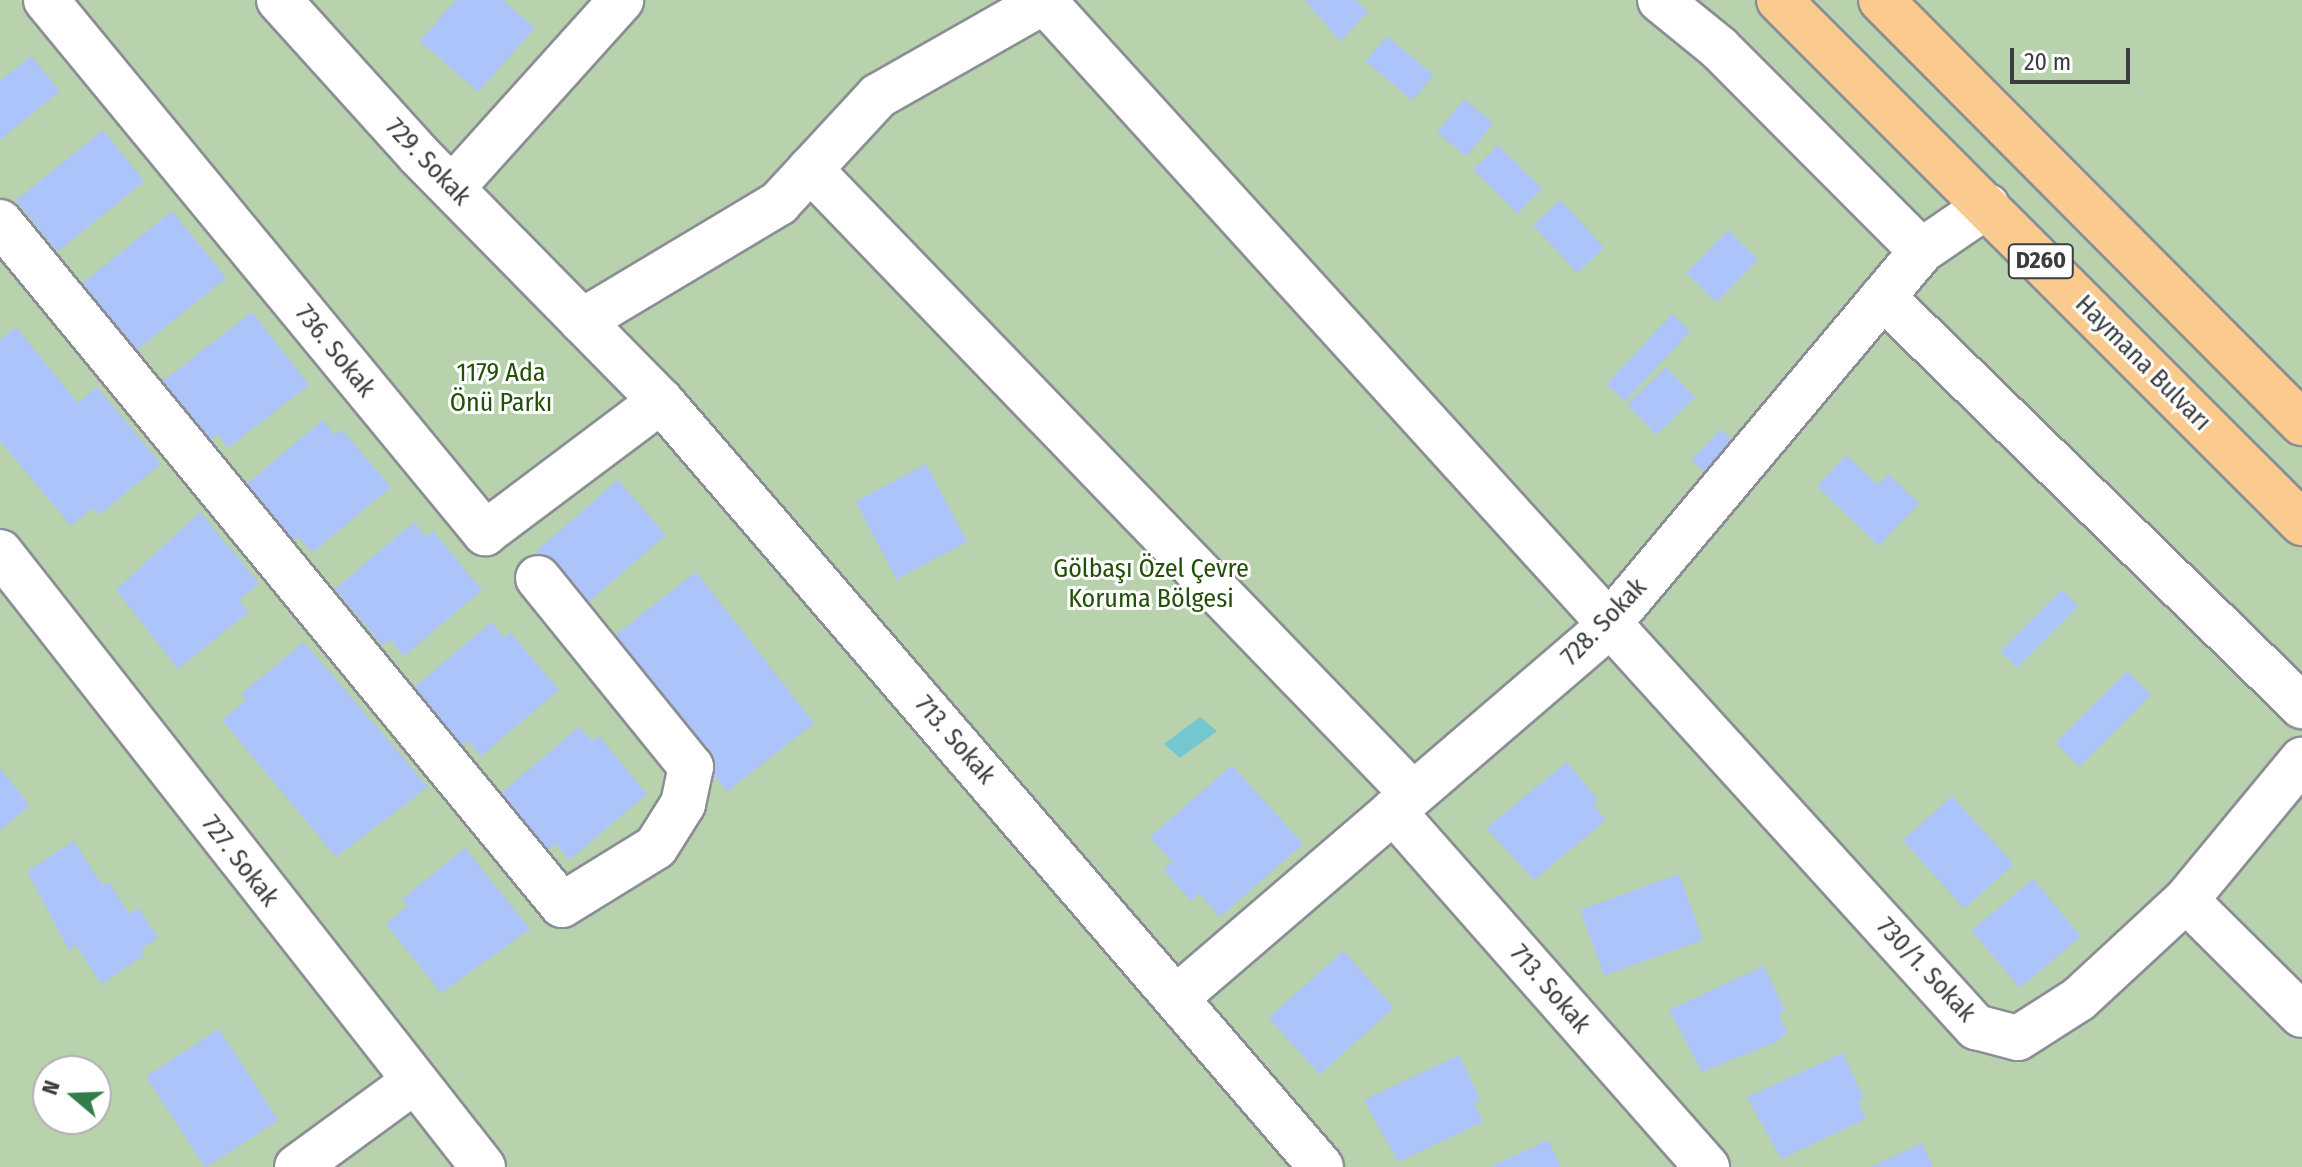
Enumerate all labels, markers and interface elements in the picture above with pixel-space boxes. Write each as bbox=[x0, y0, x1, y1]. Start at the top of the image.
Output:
scale bar bbox=[2014, 32, 2134, 82]
text: 20 m bbox=[2024, 48, 2071, 76]
street label: 729. Sokak bbox=[379, 112, 477, 212]
road number: D260 bbox=[2007, 241, 2075, 281]
street label: Haymana Bulvarı bbox=[2069, 289, 2217, 437]
street label: 736. Sokak bbox=[288, 299, 382, 403]
park label: 1179 Ada Önü Parkı bbox=[450, 357, 552, 418]
park label: Gölbaşı Özel Çevre Koruma Bölgesi bbox=[1053, 553, 1249, 614]
street label: 728. Sokak bbox=[1555, 572, 1653, 672]
street label: 713. Sokak bbox=[908, 689, 1002, 791]
street label: 727. Sokak bbox=[195, 809, 285, 913]
street label: 730/1. Sokak bbox=[1870, 911, 1982, 1029]
street label: 713. Sokak bbox=[1503, 938, 1597, 1040]
north arrow bbox=[32, 1055, 112, 1135]
text: N bbox=[36, 1077, 66, 1098]

